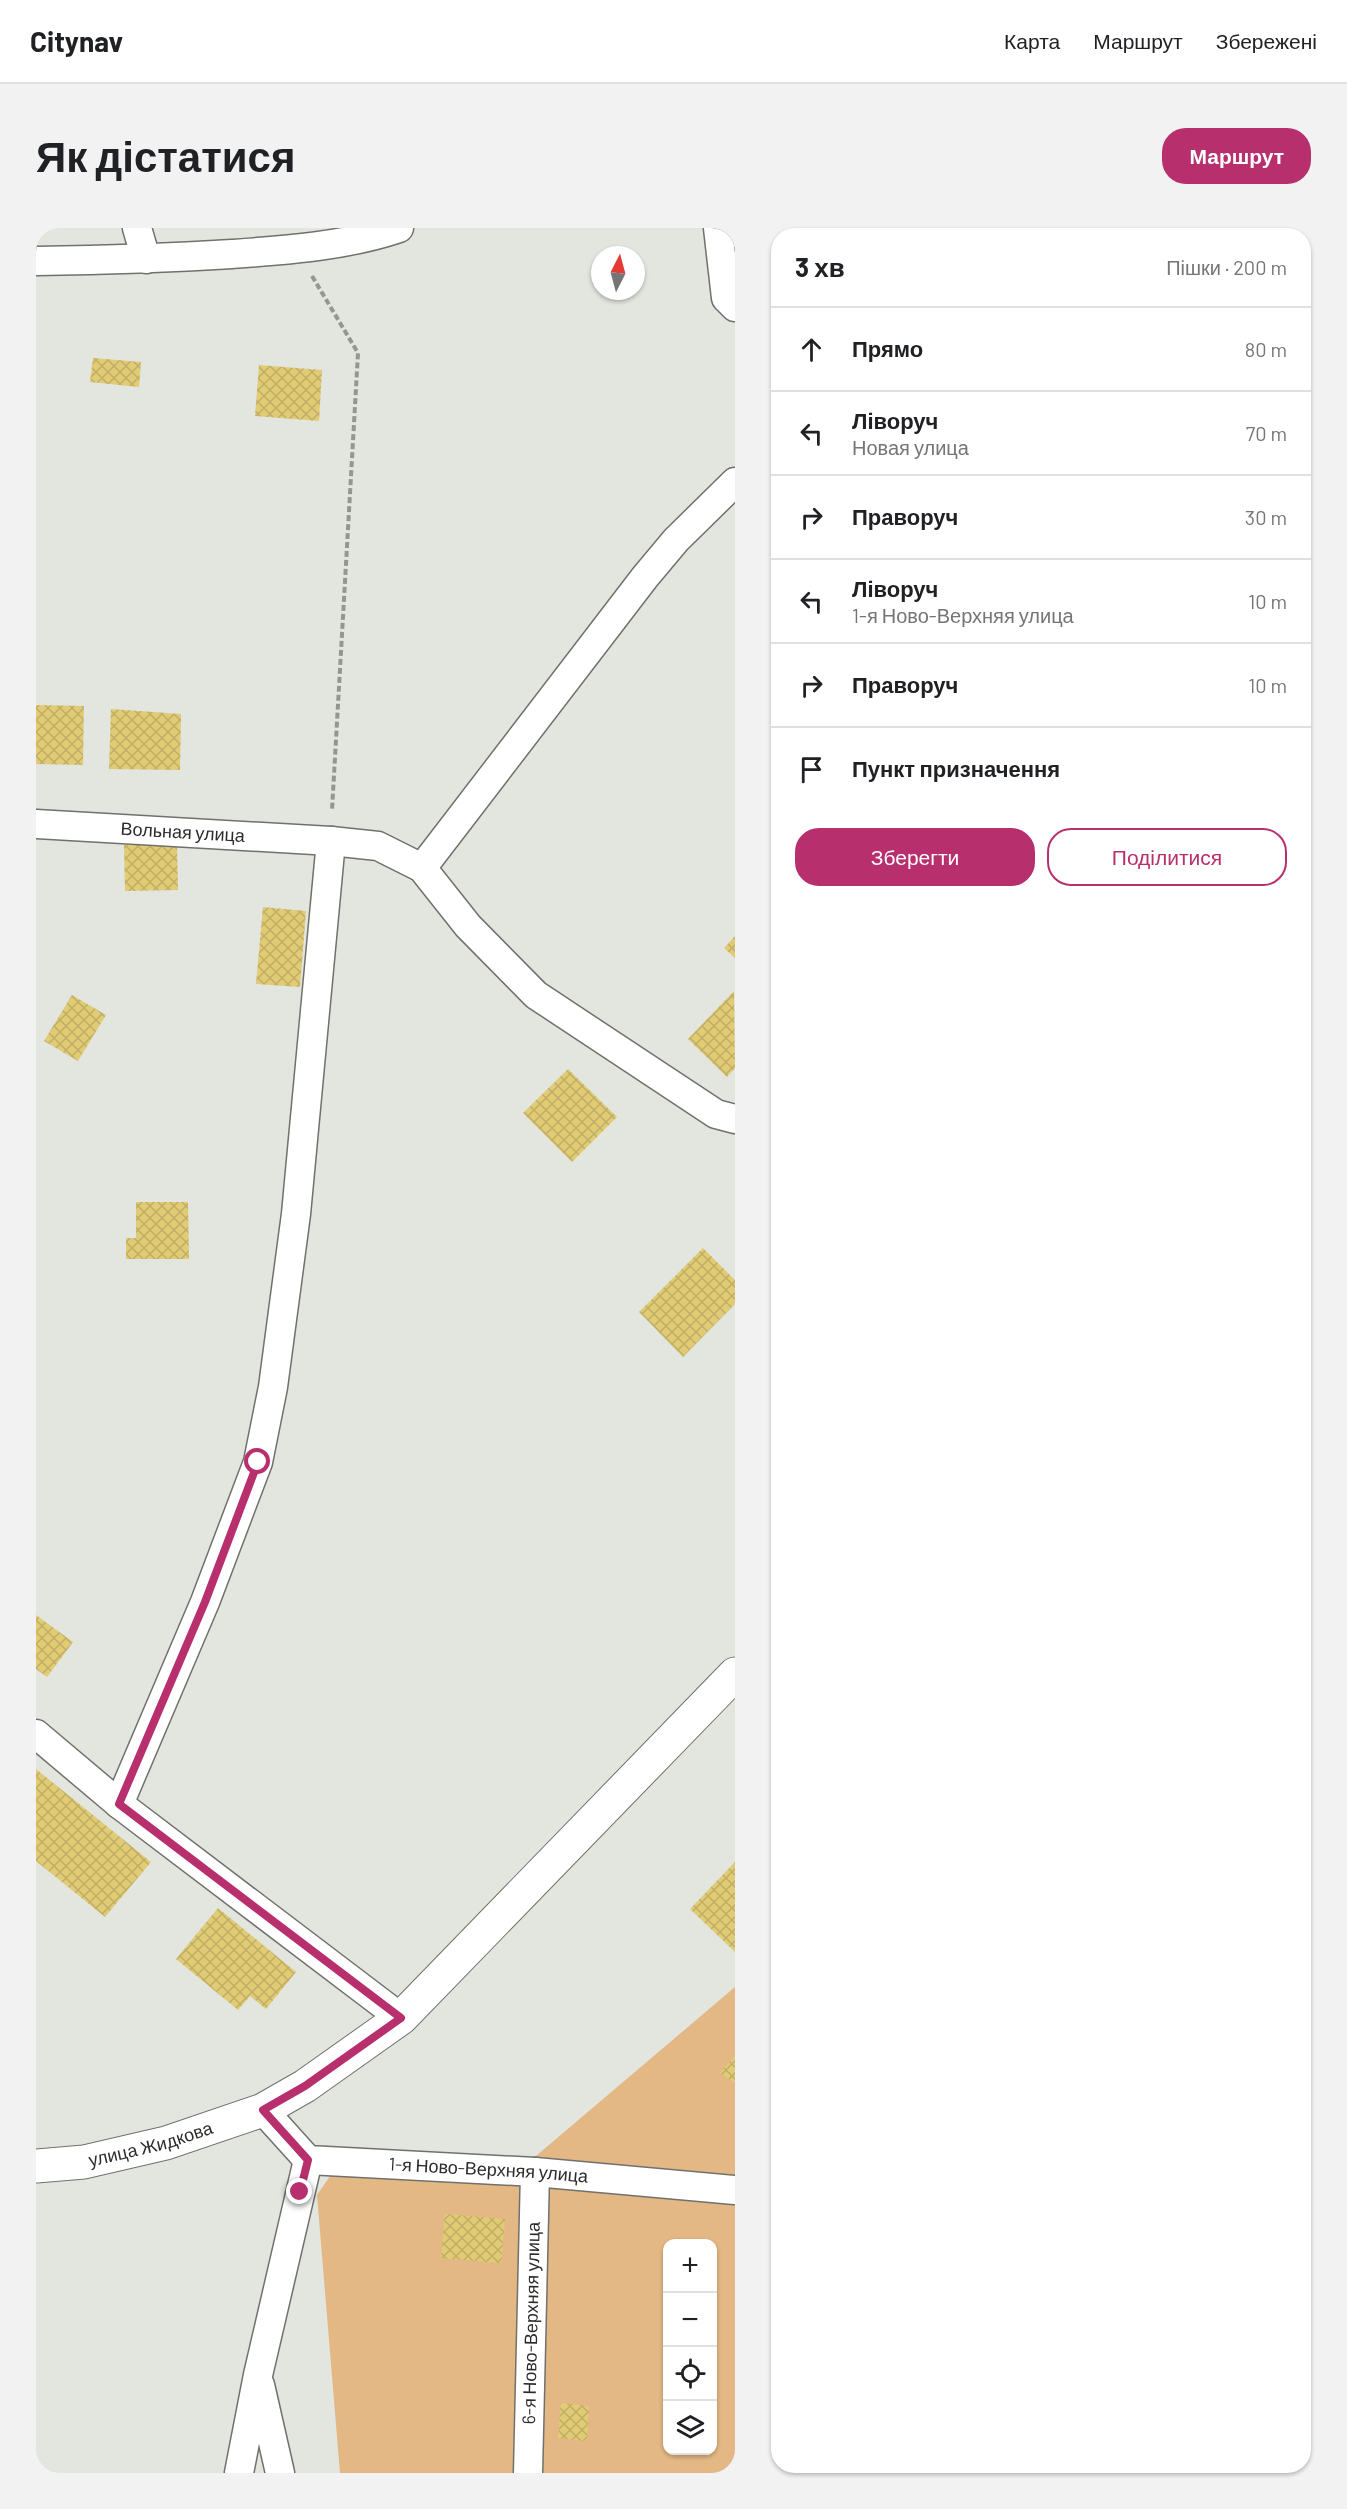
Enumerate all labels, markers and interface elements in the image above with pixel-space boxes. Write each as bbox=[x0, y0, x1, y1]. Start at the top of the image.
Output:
text: Citynav bbox=[30, 24, 123, 58]
text: Карта bbox=[1004, 28, 1060, 53]
text: Маршрут bbox=[1093, 28, 1183, 53]
text: Збережені bbox=[1216, 28, 1317, 53]
button: Маршрут bbox=[1162, 128, 1311, 184]
text: Як дістатися bbox=[36, 130, 295, 180]
north arrow bbox=[591, 246, 645, 300]
text: 3 хв bbox=[795, 251, 845, 282]
text: Пішки · 200 m bbox=[1166, 255, 1287, 279]
icon: ahead bbox=[795, 333, 828, 366]
text: Прямо bbox=[852, 335, 923, 361]
text: 80 m bbox=[1245, 337, 1287, 361]
text: Ліворуч bbox=[852, 407, 938, 433]
icon: left bbox=[795, 417, 828, 450]
text: 70 m bbox=[1246, 421, 1287, 445]
text: Новая улица bbox=[852, 435, 969, 459]
icon: right bbox=[795, 501, 828, 534]
text: Праворуч bbox=[852, 503, 958, 529]
text: 30 m bbox=[1245, 505, 1287, 529]
text: Ліворуч bbox=[852, 575, 938, 601]
icon: left bbox=[795, 585, 828, 618]
text: 10 m bbox=[1248, 589, 1287, 613]
text: 1-я Ново-Верхняя улица bbox=[852, 603, 1074, 627]
icon: right bbox=[795, 669, 828, 702]
text: Праворуч bbox=[852, 671, 958, 697]
text: 10 m bbox=[1248, 673, 1287, 697]
icon: arrive bbox=[795, 753, 828, 786]
text: Пункт призначення bbox=[852, 755, 1060, 781]
street label: Вольная улица bbox=[120, 817, 247, 846]
button: Зберегти bbox=[795, 828, 1035, 886]
button: Поділитися bbox=[1047, 828, 1287, 886]
route start bbox=[244, 1448, 270, 1474]
street label: улица Жидкова bbox=[86, 2116, 216, 2171]
street label: 1-я Ново-Верхняя улица bbox=[388, 2152, 590, 2187]
route end bbox=[286, 2178, 312, 2204]
street label: 6-я Ново-Верхняя улица bbox=[517, 2220, 544, 2425]
map controls bbox=[663, 2239, 717, 2455]
button: + bbox=[663, 2239, 717, 2293]
button: − bbox=[663, 2293, 717, 2347]
button: locate bbox=[663, 2347, 717, 2401]
button: layers bbox=[663, 2401, 717, 2455]

